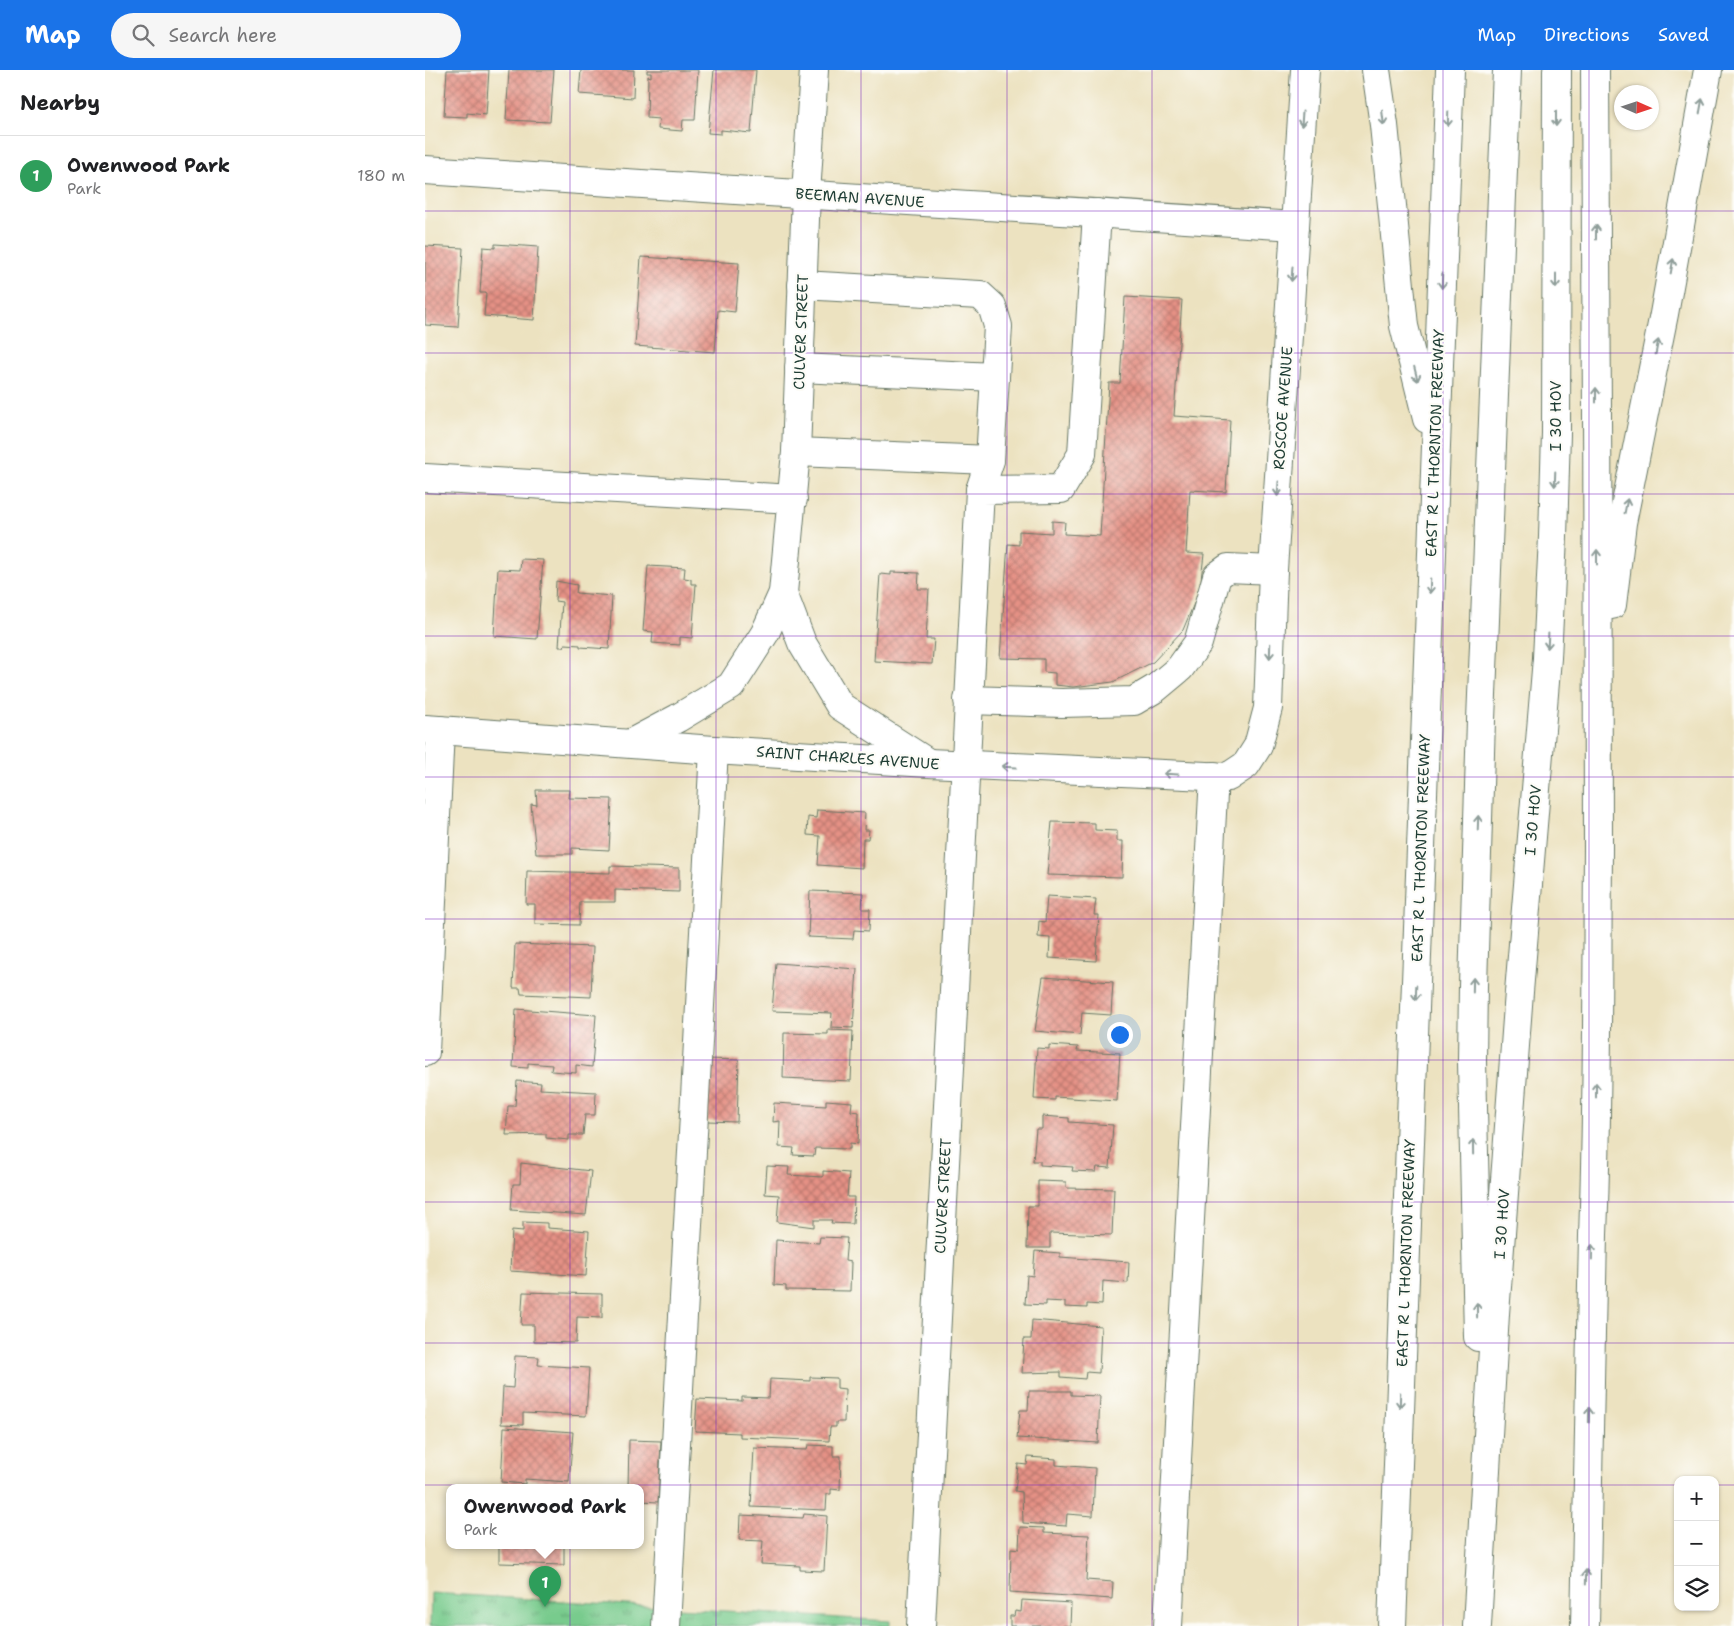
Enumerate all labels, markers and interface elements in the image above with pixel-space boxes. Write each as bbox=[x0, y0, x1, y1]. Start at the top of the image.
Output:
search box bbox=[111, 13, 461, 58]
text: Map bbox=[25, 19, 81, 51]
icon: search bbox=[129, 21, 157, 49]
text: Search here bbox=[169, 23, 277, 48]
text: Map bbox=[1478, 23, 1516, 47]
text: Directions bbox=[1544, 23, 1630, 47]
text: Saved bbox=[1658, 23, 1709, 47]
north arrow bbox=[1614, 85, 1659, 130]
text: Nearby bbox=[20, 89, 100, 117]
one-way arrow bbox=[1697, 98, 1707, 114]
one-way arrow bbox=[1297, 110, 1307, 126]
one-way arrow bbox=[1378, 110, 1388, 126]
one-way arrow bbox=[1443, 110, 1453, 126]
one-way arrow bbox=[1551, 110, 1561, 126]
text: Owenwood Park bbox=[67, 153, 230, 178]
text: 1 bbox=[32, 165, 40, 186]
text: 180 m bbox=[357, 165, 405, 186]
text: Park bbox=[67, 178, 101, 199]
street label: BEEMAN AVENUE bbox=[795, 184, 925, 212]
one-way arrow bbox=[1591, 224, 1601, 240]
one-way arrow bbox=[1668, 258, 1678, 274]
one-way arrow bbox=[1287, 266, 1297, 282]
one-way arrow bbox=[1551, 272, 1561, 289]
one-way arrow bbox=[1437, 273, 1446, 289]
street label: CULVER STREET bbox=[789, 274, 813, 390]
street label: EAST R L THORNTON FREEWAY bbox=[1421, 329, 1449, 557]
one-way arrow bbox=[1653, 339, 1662, 355]
street label: ROSCOE AVENUE bbox=[1269, 346, 1297, 470]
one-way arrow bbox=[1412, 365, 1421, 381]
street label: I 30 HOV bbox=[1546, 381, 1566, 451]
one-way arrow bbox=[1591, 387, 1601, 403]
one-way arrow bbox=[1550, 470, 1560, 486]
one-way arrow bbox=[1273, 481, 1283, 497]
one-way arrow bbox=[1621, 499, 1631, 515]
one-way arrow bbox=[1592, 549, 1602, 566]
one-way arrow bbox=[1426, 577, 1435, 593]
one-way arrow bbox=[1543, 633, 1552, 649]
one-way arrow bbox=[1265, 642, 1275, 659]
street label: EAST R L THORNTON FREEWAY bbox=[1407, 734, 1435, 962]
street label: SAINT CHARLES AVENUE bbox=[756, 742, 940, 774]
one-way arrow bbox=[1001, 763, 1017, 772]
one-way arrow bbox=[1164, 770, 1180, 779]
street label: I 30 HOV bbox=[1520, 784, 1546, 856]
one-way arrow bbox=[1473, 815, 1483, 831]
one-way arrow bbox=[1468, 977, 1478, 994]
one-way arrow bbox=[1411, 985, 1420, 1001]
your location bbox=[1107, 1022, 1133, 1048]
one-way arrow bbox=[1591, 1082, 1601, 1098]
street label: CULVER STREET bbox=[930, 1138, 956, 1254]
street label: EAST R L THORNTON FREEWAY bbox=[1392, 1139, 1420, 1367]
one-way arrow bbox=[1469, 1140, 1478, 1156]
street label: I 30 HOV bbox=[1490, 1188, 1514, 1260]
one-way arrow bbox=[1587, 1245, 1597, 1261]
one-way arrow bbox=[1472, 1302, 1482, 1318]
one-way arrow bbox=[1395, 1392, 1405, 1408]
one-way arrow bbox=[1584, 1407, 1594, 1424]
map controls bbox=[1674, 1476, 1719, 1611]
button: + bbox=[1674, 1476, 1719, 1521]
popup bbox=[446, 1484, 644, 1549]
text: Owenwood Park bbox=[463, 1494, 627, 1519]
text: Park bbox=[463, 1519, 498, 1540]
button: − bbox=[1674, 1521, 1719, 1566]
pin: 1 bbox=[529, 1566, 561, 1607]
button: layers bbox=[1674, 1566, 1719, 1611]
one-way arrow bbox=[1581, 1570, 1591, 1586]

